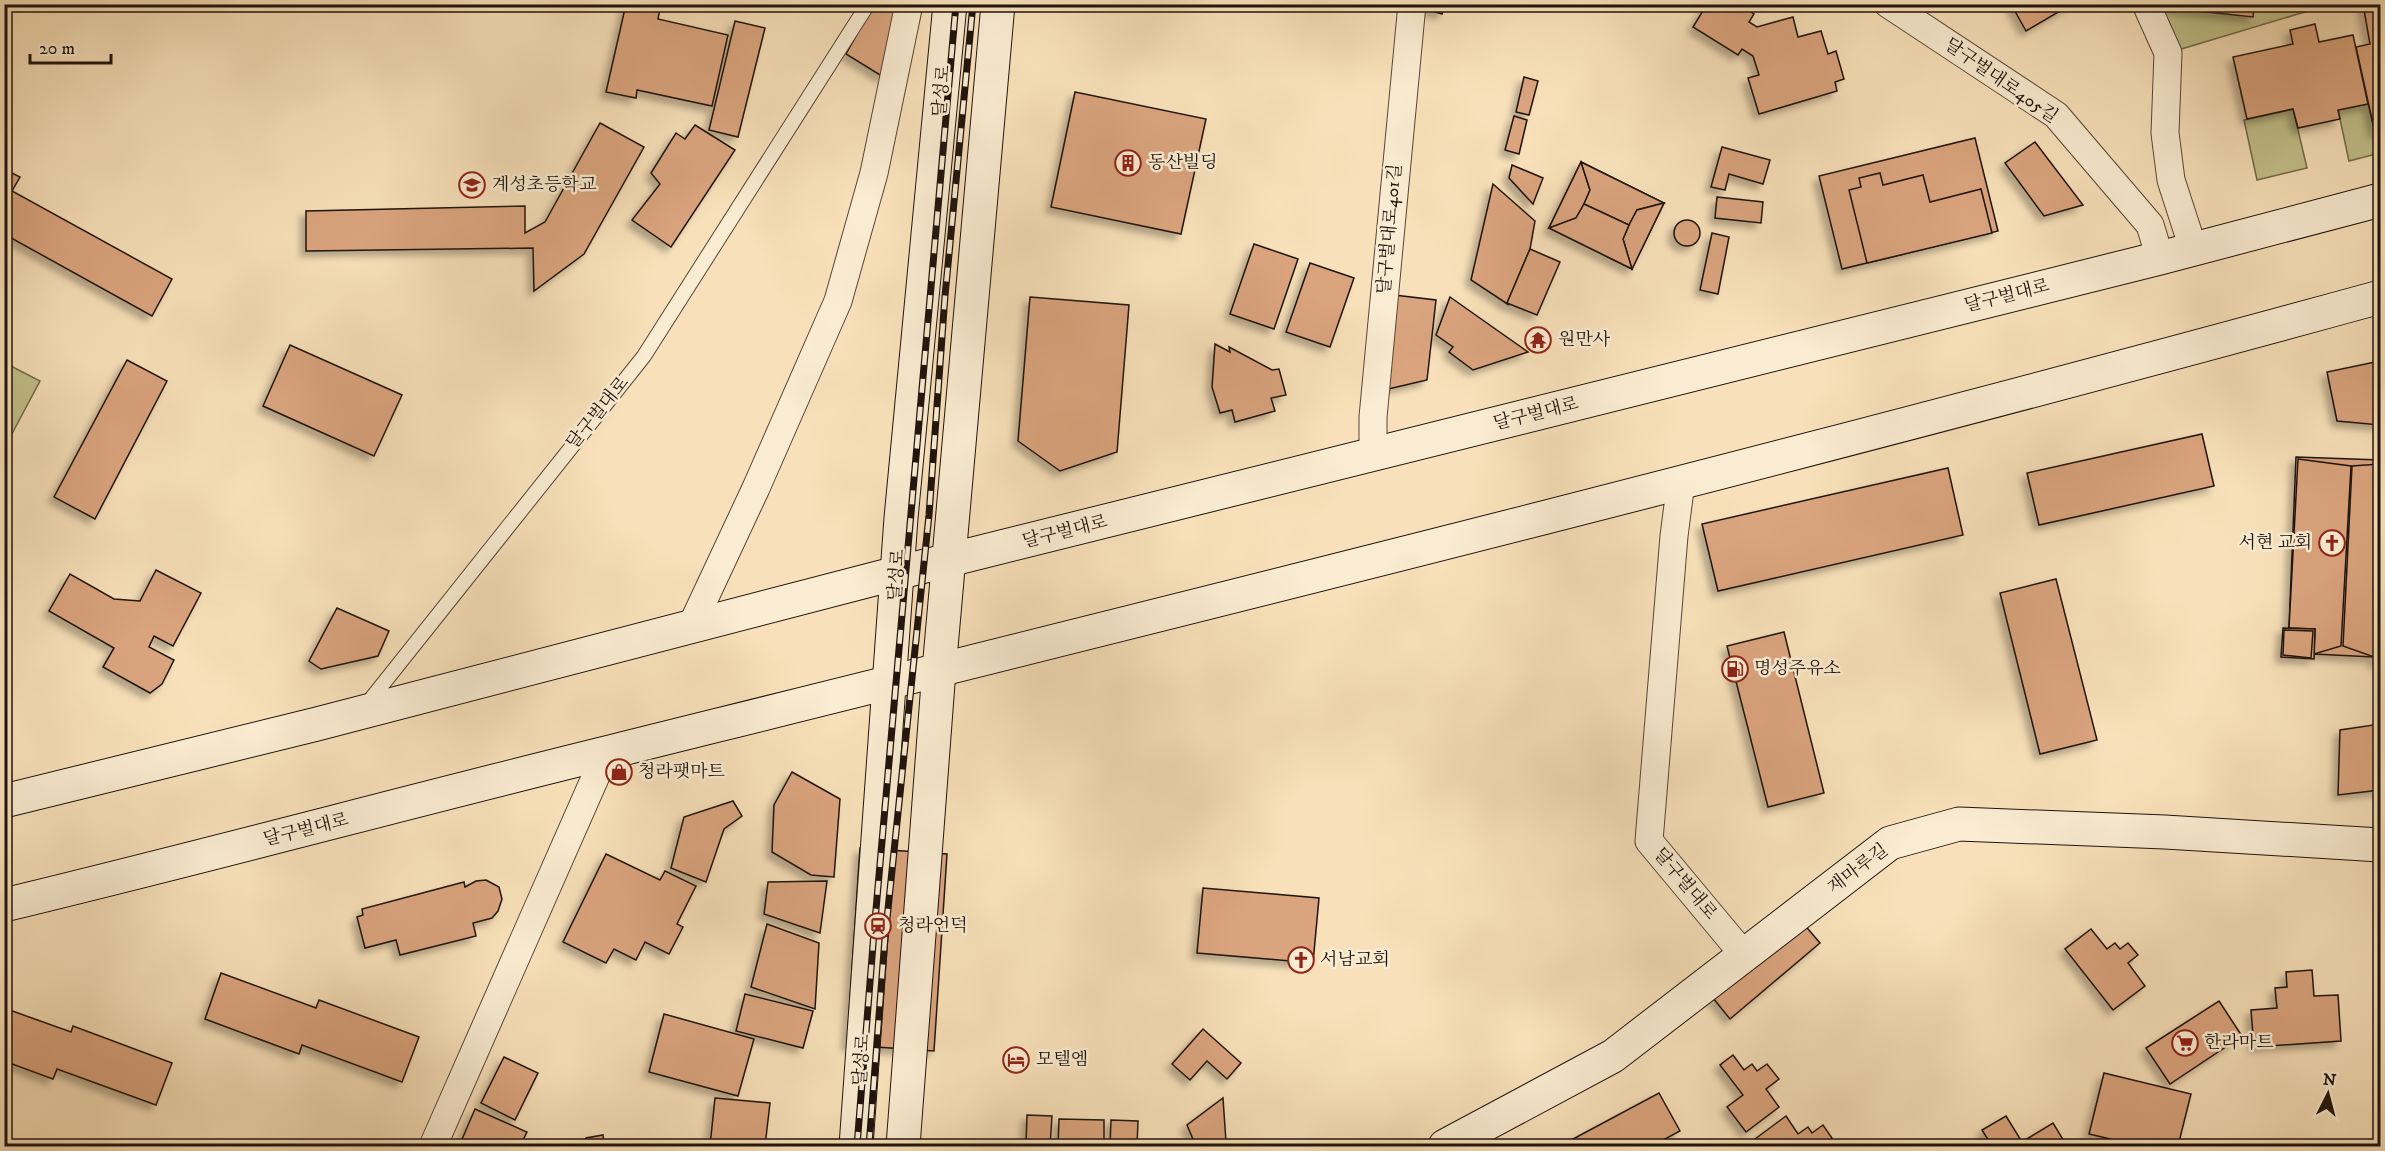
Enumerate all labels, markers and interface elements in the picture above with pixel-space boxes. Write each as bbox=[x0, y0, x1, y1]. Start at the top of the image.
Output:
scale bar bbox=[30, 27, 111, 65]
street label: 달구벌대로405길 bbox=[1940, 34, 2062, 128]
text: 20 m bbox=[39, 38, 75, 60]
street label: 달성로 bbox=[929, 64, 955, 118]
building icon: 동산빌딩 bbox=[1113, 148, 1143, 178]
place label: 동산빌딩 bbox=[1148, 152, 1218, 174]
street label: 달구벌대로401길 bbox=[1373, 163, 1407, 295]
school or university icon: 계성초등학교 bbox=[457, 170, 487, 200]
place label: 계성초등학교 bbox=[492, 174, 597, 196]
street label: 달구벌대로 bbox=[1962, 275, 2052, 317]
temple icon: 원만사 bbox=[1523, 325, 1553, 355]
place label: 원만사 bbox=[1558, 329, 1611, 351]
street label: 달구벌대로 bbox=[562, 372, 634, 454]
street label: 달구벌대로 bbox=[1491, 393, 1581, 435]
street label: 달구벌대로 bbox=[1020, 511, 1110, 553]
church icon: 서현 교회 bbox=[2317, 528, 2347, 558]
place label: 서현 교회 bbox=[2239, 532, 2312, 554]
street label: 달성로 bbox=[884, 548, 910, 602]
fuel station icon: 명성주유소 bbox=[1720, 654, 1750, 684]
place label: 명성주유소 bbox=[1754, 658, 1841, 680]
shop icon: 청라팻마트 bbox=[604, 757, 634, 787]
place label: 청라팻마트 bbox=[638, 761, 726, 783]
street label: 달구벌대로 bbox=[261, 809, 351, 851]
street label: 재마루길 bbox=[1824, 839, 1892, 899]
street label: 달구벌대로 bbox=[1649, 844, 1721, 924]
station icon: 청라언덕 bbox=[863, 911, 893, 941]
place label: 청라언덕 bbox=[898, 915, 968, 937]
church icon: 서남교회 bbox=[1286, 945, 1316, 975]
place label: 서남교회 bbox=[1320, 949, 1390, 971]
supermarket icon: 한라마트 bbox=[2170, 1028, 2200, 1058]
place label: 한라마트 bbox=[2204, 1032, 2274, 1054]
street label: 달성로 bbox=[849, 1033, 875, 1087]
hotel icon: 모텔엠 bbox=[1001, 1045, 1031, 1075]
place label: 모텔엠 bbox=[1036, 1049, 1088, 1071]
north arrow bbox=[2298, 1064, 2358, 1124]
text: N bbox=[2322, 1069, 2337, 1091]

